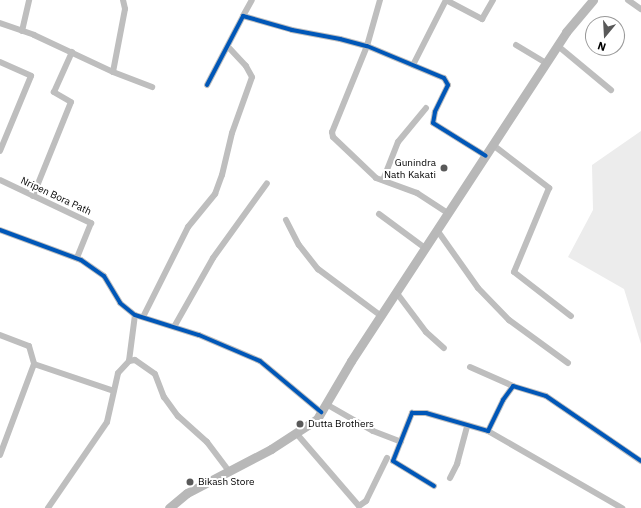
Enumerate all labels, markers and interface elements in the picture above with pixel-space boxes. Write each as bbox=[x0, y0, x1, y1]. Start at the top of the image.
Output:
north arrow bbox=[585, 16, 625, 56]
text: N bbox=[596, 39, 608, 54]
place label: Gunindra Nath Kakati bbox=[384, 156, 436, 180]
marker: Gunindra Nath Kakati bbox=[439, 163, 449, 173]
street label: Nripen Bora Path bbox=[19, 174, 93, 218]
place label: Dutta Brothers bbox=[308, 418, 374, 430]
marker: Dutta Brothers bbox=[295, 419, 305, 429]
place label: Bikash Store bbox=[198, 476, 254, 488]
marker: Bikash Store bbox=[185, 477, 195, 487]

